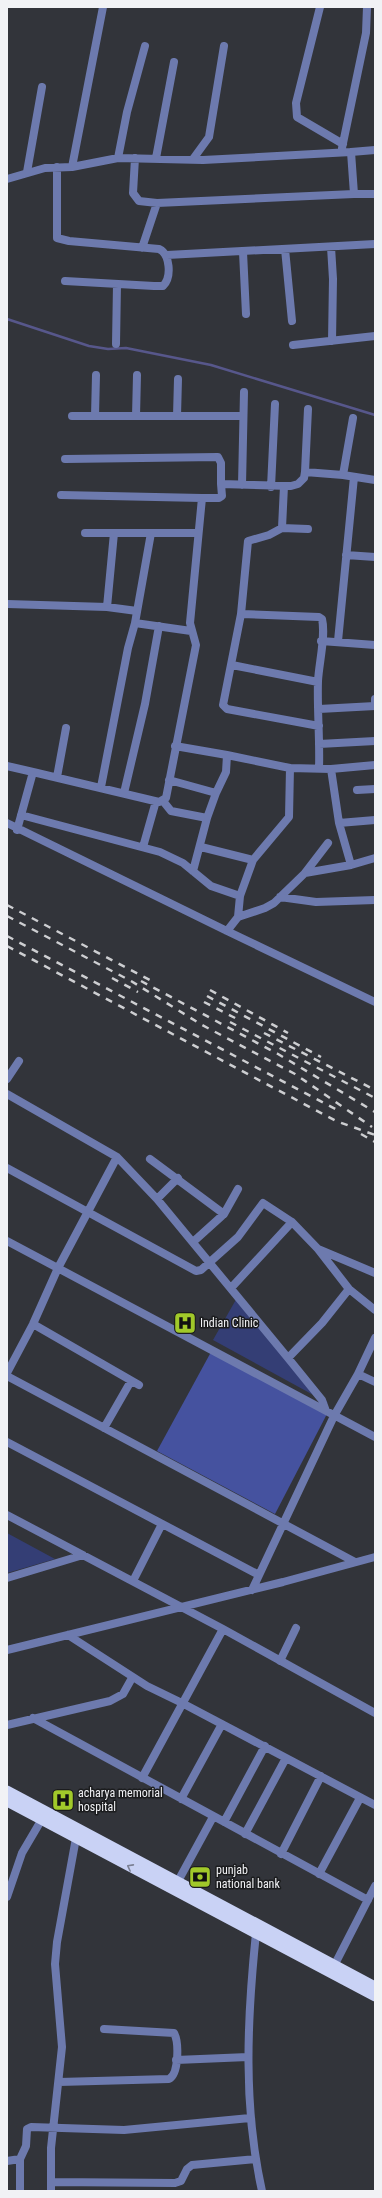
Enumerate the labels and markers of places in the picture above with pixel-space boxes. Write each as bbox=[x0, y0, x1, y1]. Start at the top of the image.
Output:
hospital icon: Indian Clinic bbox=[172, 1310, 198, 1336]
place label: Indian Clinic bbox=[200, 1316, 259, 1330]
place label: acharya memorial hospital bbox=[78, 1786, 163, 1814]
hospital icon: acharya memorial hospital bbox=[50, 1787, 76, 1813]
place label: punjab national bank bbox=[216, 1863, 280, 1891]
bank icon: punjab national bank bbox=[187, 1864, 213, 1890]

